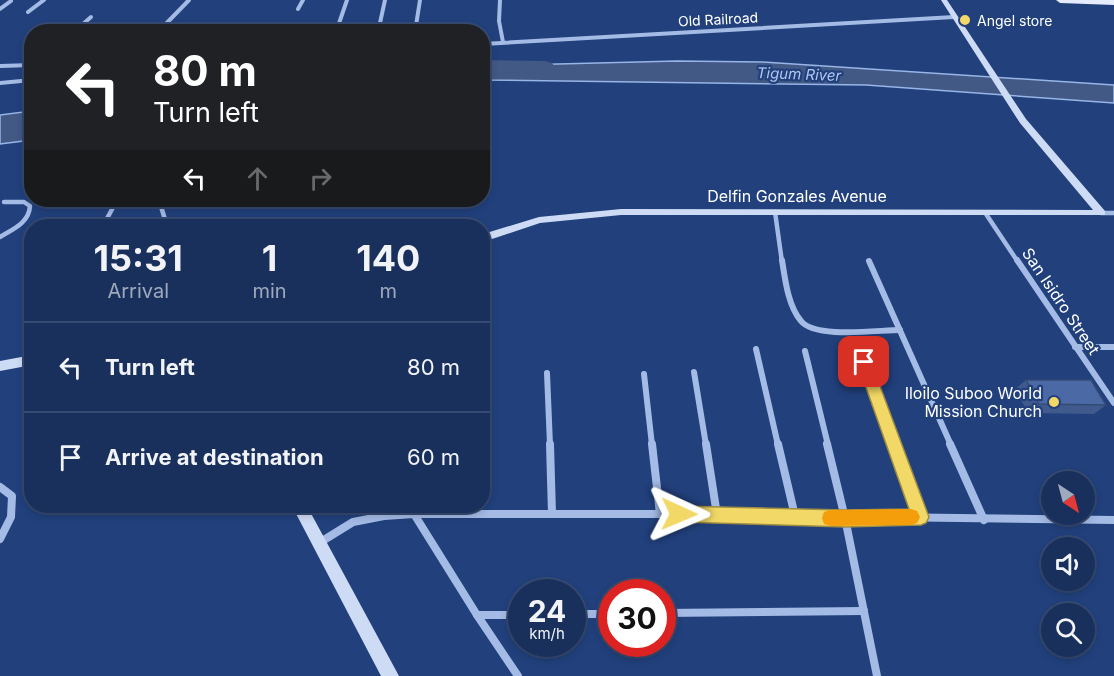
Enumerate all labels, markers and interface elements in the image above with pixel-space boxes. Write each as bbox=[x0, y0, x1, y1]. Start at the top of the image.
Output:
street label: Old Railroad bbox=[678, 8, 758, 30]
place label: Angel store bbox=[977, 12, 1052, 29]
marker: Angel store bbox=[958, 13, 972, 27]
text: 80 m bbox=[153, 45, 257, 96]
icon: left bbox=[54, 48, 132, 126]
water label: Tigum River bbox=[756, 63, 842, 85]
text: Turn left bbox=[153, 96, 259, 129]
icon: left bbox=[178, 162, 211, 195]
icon: ahead bbox=[241, 162, 274, 195]
icon: right bbox=[304, 162, 337, 195]
street label: Delfin Gonzales Avenue bbox=[707, 186, 887, 206]
text: 15:31 bbox=[94, 236, 183, 280]
text: 1 bbox=[262, 236, 277, 280]
text: 140 bbox=[356, 236, 420, 280]
street label: San Isidro Street bbox=[1018, 244, 1104, 358]
text: Arrival bbox=[107, 279, 169, 303]
text: min bbox=[252, 279, 287, 303]
text: m bbox=[380, 279, 397, 303]
pin bbox=[838, 336, 889, 387]
icon: arrive bbox=[847, 345, 880, 378]
icon: left bbox=[54, 351, 87, 384]
text: Turn left bbox=[105, 354, 195, 380]
text: 80 m bbox=[407, 354, 460, 380]
place label: Iloilo Suboo World Mission Church bbox=[905, 383, 1042, 421]
marker: Iloilo Suboo World Mission Church bbox=[1047, 395, 1061, 409]
icon: arrive bbox=[54, 441, 87, 474]
text: Arrive at destination bbox=[105, 444, 324, 470]
text: 60 m bbox=[407, 444, 460, 470]
north arrow bbox=[1041, 471, 1095, 525]
map controls bbox=[1041, 471, 1095, 657]
position arrow bbox=[647, 482, 711, 546]
button: sound bbox=[1041, 537, 1095, 591]
speed limit sign: 30 bbox=[598, 579, 676, 657]
text: 24 bbox=[528, 593, 566, 629]
button: search bbox=[1041, 603, 1095, 657]
text: km/h bbox=[529, 624, 565, 643]

